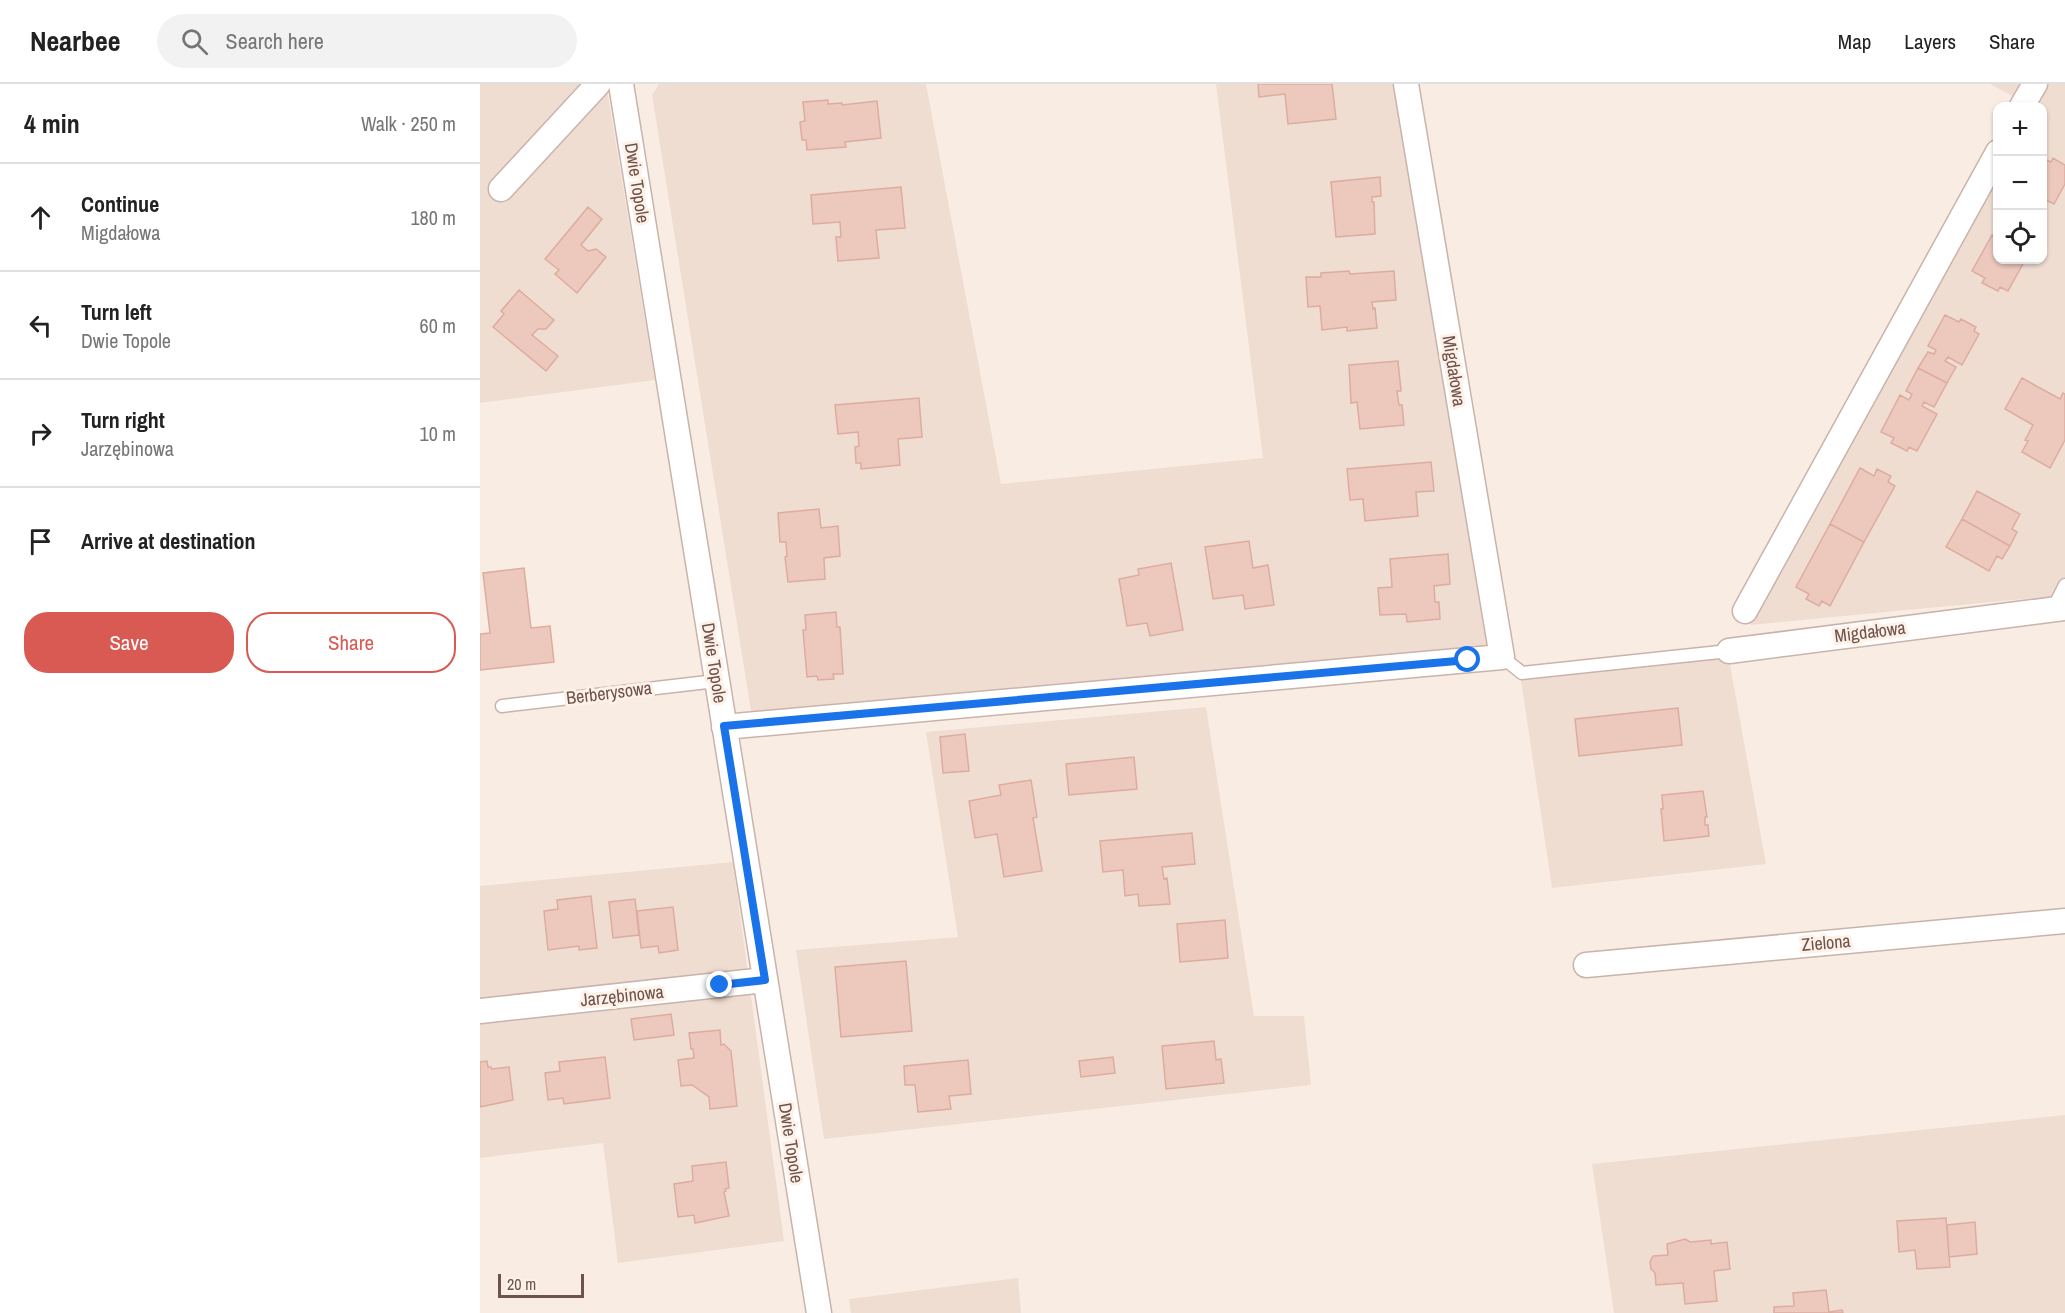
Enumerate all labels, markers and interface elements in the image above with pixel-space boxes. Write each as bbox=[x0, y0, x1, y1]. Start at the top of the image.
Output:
search box bbox=[157, 14, 577, 68]
text: Nearbee bbox=[30, 22, 121, 60]
icon: search bbox=[178, 25, 211, 58]
text: Search here bbox=[226, 26, 324, 56]
text: Map bbox=[1838, 27, 1871, 56]
text: Layers bbox=[1904, 27, 1956, 56]
text: Share bbox=[1989, 27, 2035, 56]
map controls bbox=[1993, 102, 2047, 264]
button: + bbox=[1993, 102, 2047, 156]
text: 4 min bbox=[24, 106, 80, 141]
text: Walk · 250 m bbox=[361, 110, 456, 137]
street label: Dwie Topole bbox=[619, 141, 656, 225]
button: − bbox=[1993, 156, 2047, 210]
text: Continue bbox=[81, 189, 159, 219]
icon: ahead bbox=[24, 201, 57, 234]
text: 180 m bbox=[410, 204, 456, 231]
button: locate bbox=[1993, 210, 2047, 264]
text: Migdałowa bbox=[81, 219, 160, 246]
text: Turn left bbox=[81, 297, 152, 327]
icon: left bbox=[24, 309, 57, 342]
text: 60 m bbox=[420, 312, 456, 339]
text: Dwie Topole bbox=[81, 327, 171, 354]
street label: Migdałowa bbox=[1437, 334, 1472, 408]
text: Turn right bbox=[81, 405, 165, 435]
icon: right bbox=[24, 417, 57, 450]
text: 10 m bbox=[420, 420, 456, 447]
text: Jarzębinowa bbox=[81, 435, 174, 462]
icon: arrive bbox=[24, 525, 57, 558]
text: Arrive at destination bbox=[81, 526, 255, 556]
button: Save bbox=[24, 612, 234, 673]
button: Share bbox=[246, 612, 456, 673]
street label: Migdałowa bbox=[1833, 615, 1907, 648]
street label: Dwie Topole bbox=[696, 621, 733, 705]
route start bbox=[1454, 646, 1480, 672]
street label: Berberysowa bbox=[565, 675, 653, 710]
street label: Zielona bbox=[1800, 928, 1852, 957]
route end bbox=[706, 971, 732, 997]
street label: Jarzębinowa bbox=[579, 979, 665, 1012]
street label: Dwie Topole bbox=[773, 1101, 810, 1185]
scale bar bbox=[498, 1271, 584, 1298]
text: 20 m bbox=[507, 1273, 536, 1295]

